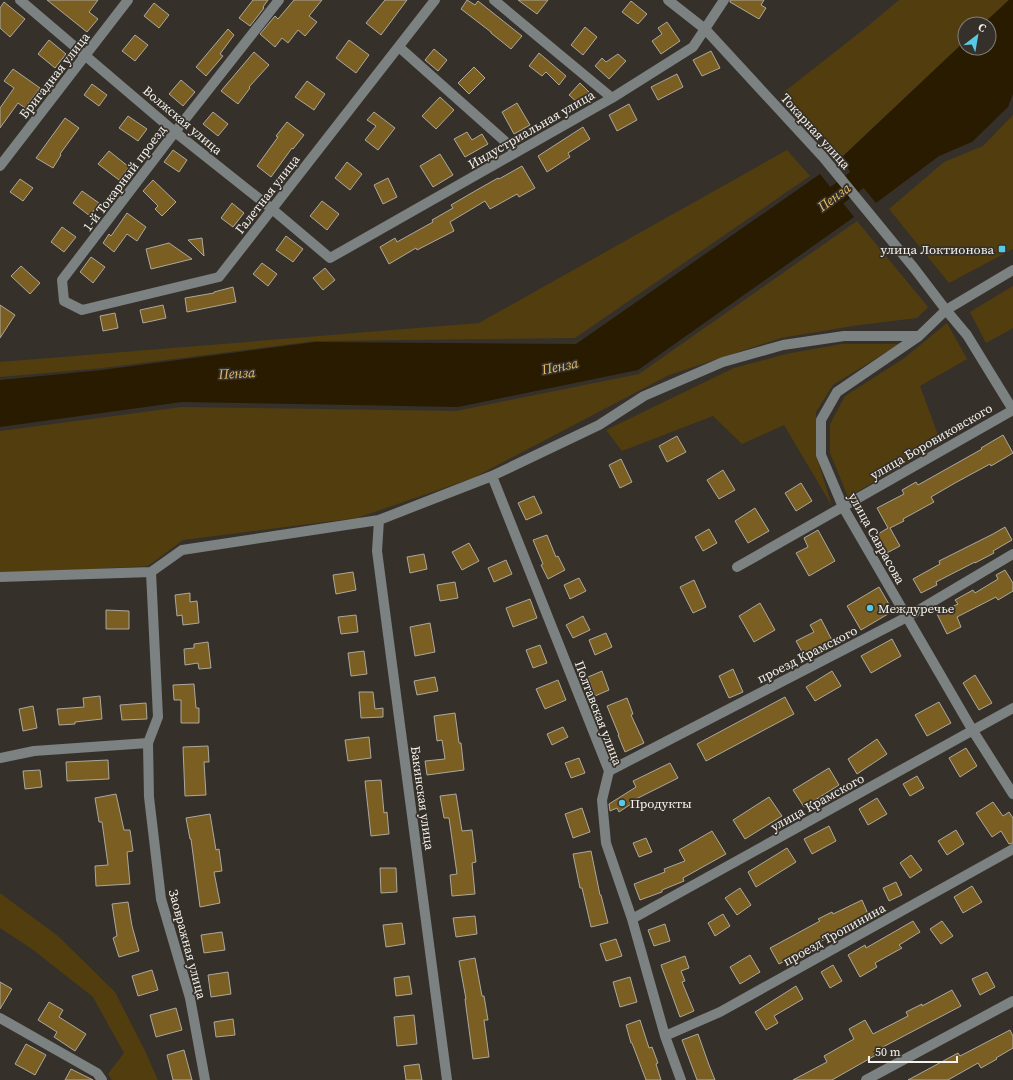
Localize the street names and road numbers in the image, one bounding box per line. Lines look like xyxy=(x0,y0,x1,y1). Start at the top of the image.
street label: Бригадная улица xyxy=(15,28,94,122)
street label: Волжская улица xyxy=(139,82,226,159)
street label: Индустриальная улица xyxy=(465,86,598,173)
street label: Токарная улица xyxy=(777,90,854,173)
street label: 1-й Токарный проезд xyxy=(79,122,170,235)
street label: Галетная улица xyxy=(231,151,304,237)
street label: улица Боровиковского xyxy=(867,399,996,483)
street label: улица Саврасова xyxy=(844,489,909,587)
street label: проезд Крамского xyxy=(754,622,860,687)
street label: Полтавская улица xyxy=(571,658,626,768)
street label: Бакинская улица xyxy=(407,745,438,851)
street label: улица Крамского xyxy=(767,770,867,835)
street label: Заовражная улица xyxy=(165,887,210,1001)
street label: проезд Тропинина xyxy=(780,899,889,970)

